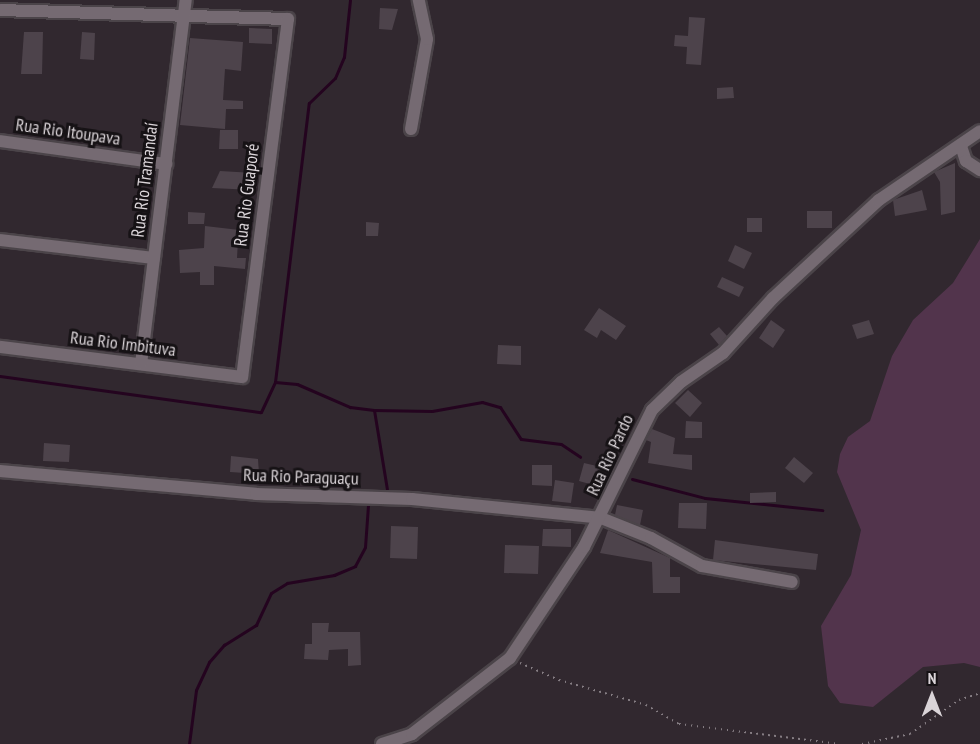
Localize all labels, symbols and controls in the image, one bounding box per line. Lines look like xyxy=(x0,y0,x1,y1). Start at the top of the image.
street label: Rua Rio Itoupava xyxy=(14,114,122,150)
street label: Rua Rio Tramandaí xyxy=(127,121,163,239)
street label: Rua Rio Guaporé xyxy=(230,142,264,248)
street label: Rua Rio Imbituva xyxy=(69,327,177,361)
street label: Rua Rio Pardo xyxy=(582,411,638,499)
street label: Rua Rio Paraguaçu xyxy=(243,464,359,490)
north arrow xyxy=(902,666,962,726)
text: N xyxy=(928,668,936,688)

